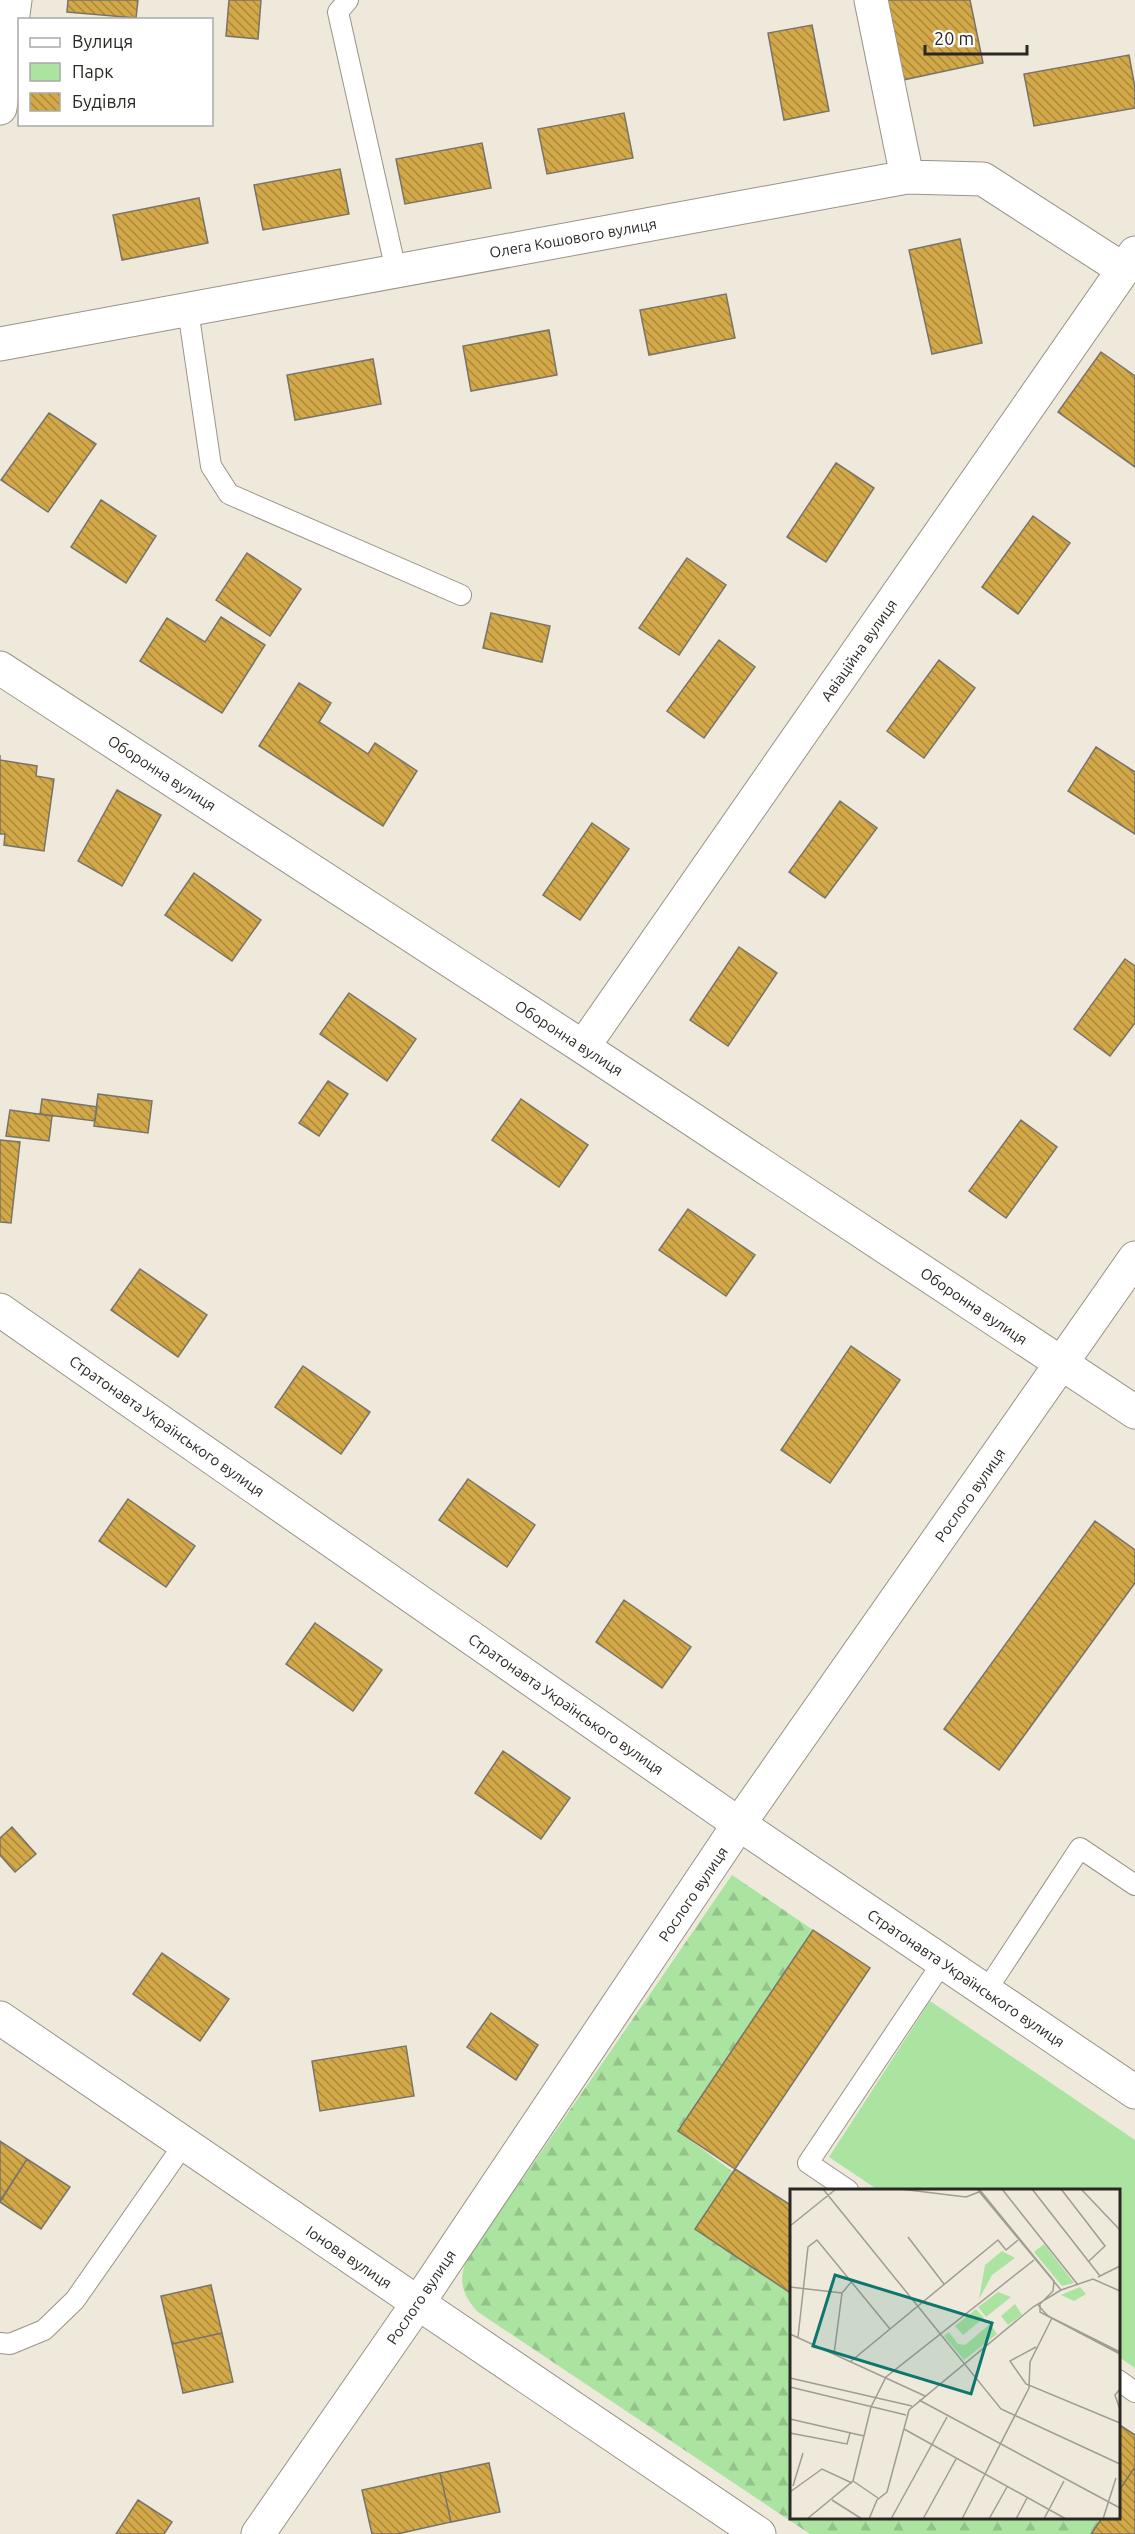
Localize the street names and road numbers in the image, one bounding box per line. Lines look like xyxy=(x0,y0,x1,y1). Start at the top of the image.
street label: Олега Кошового вулиця xyxy=(488,215,658,261)
street label: Авіаційна вулиця xyxy=(818,596,900,704)
street label: Оборонна вулиця xyxy=(105,732,219,814)
street label: Оборонна вулиця xyxy=(512,997,626,1079)
street label: Оборонна вулиця xyxy=(917,1264,1031,1348)
street label: Стратонавта Українського вулиця xyxy=(66,1352,268,1500)
street label: Рослого вулиця xyxy=(931,1445,1009,1545)
street label: Стратонавта Українського вулиця xyxy=(465,1630,667,1778)
street label: Рослого вулиця xyxy=(655,1844,731,1944)
street label: Стратонавта Українського вулиця xyxy=(864,1906,1068,2050)
street label: Іонова вулиця xyxy=(303,2222,395,2292)
street label: Рослого вулиця xyxy=(383,2247,459,2347)

